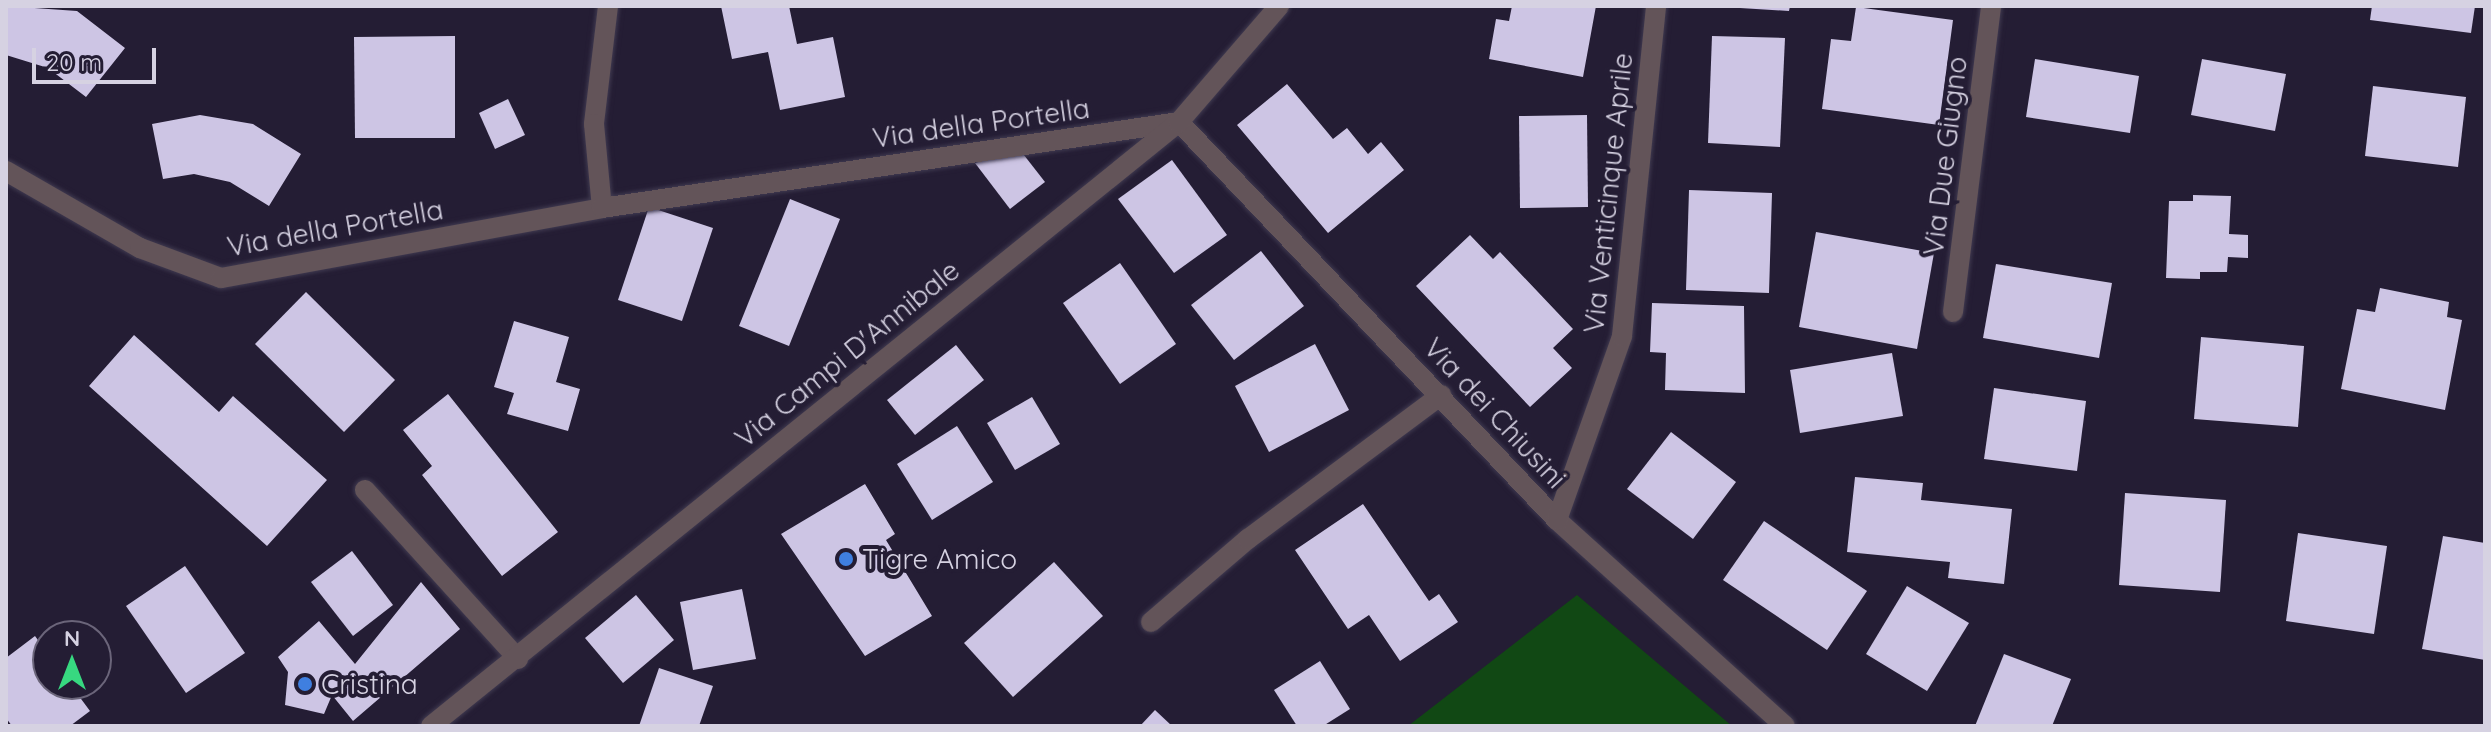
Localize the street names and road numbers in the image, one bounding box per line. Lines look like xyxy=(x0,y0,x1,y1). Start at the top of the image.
street label: Via Venticinque Aprile xyxy=(1577,51,1639,335)
street label: Via Due Giugno xyxy=(1916,54,1974,258)
street label: Via della Portella xyxy=(870,91,1092,155)
street label: Via della Portella xyxy=(224,192,446,264)
street label: Via Campi D'Annibale xyxy=(728,253,966,455)
street label: Via dei Chiusini xyxy=(1417,331,1573,495)

